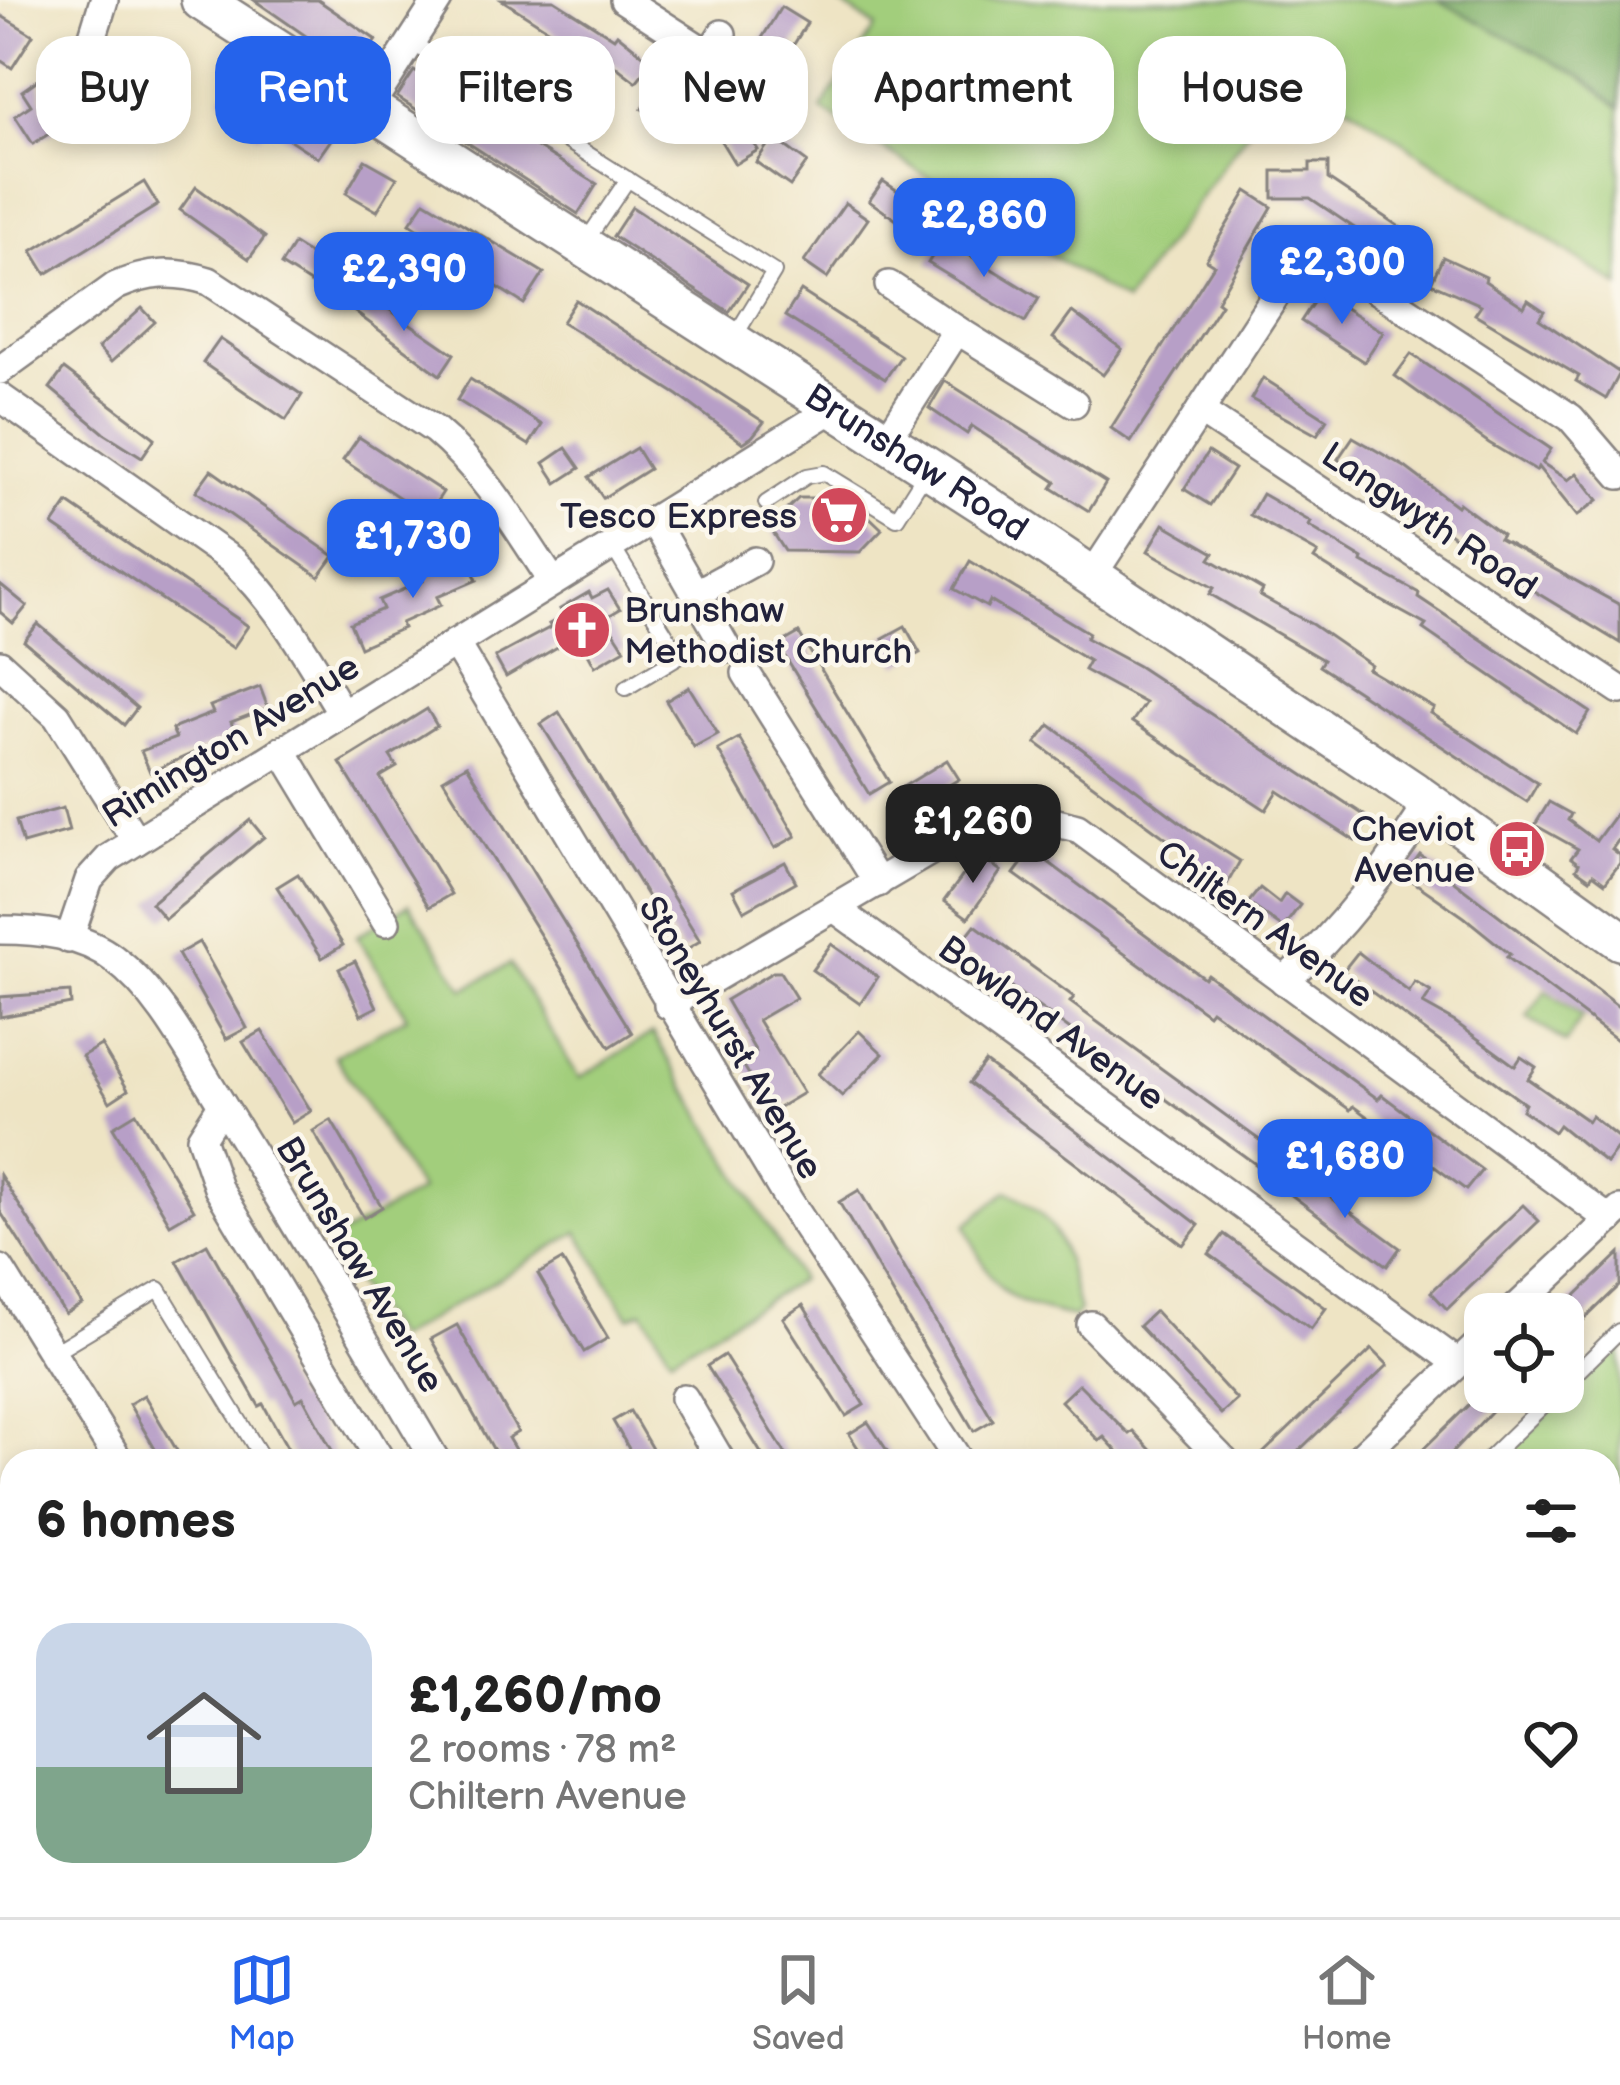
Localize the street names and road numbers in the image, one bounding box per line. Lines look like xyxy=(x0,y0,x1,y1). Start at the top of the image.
street label: Brunshaw Road xyxy=(796,376,1036,551)
street label: Langwyth Road xyxy=(1313,434,1544,610)
street label: Rimington Avenue xyxy=(95,646,368,838)
street label: Chiltern Avenue xyxy=(1148,832,1381,1018)
street label: Stoneyhurst Avenue xyxy=(629,889,831,1187)
street label: Bowland Avenue xyxy=(929,928,1172,1120)
street label: Brunshaw Avenue xyxy=(266,1130,452,1401)

